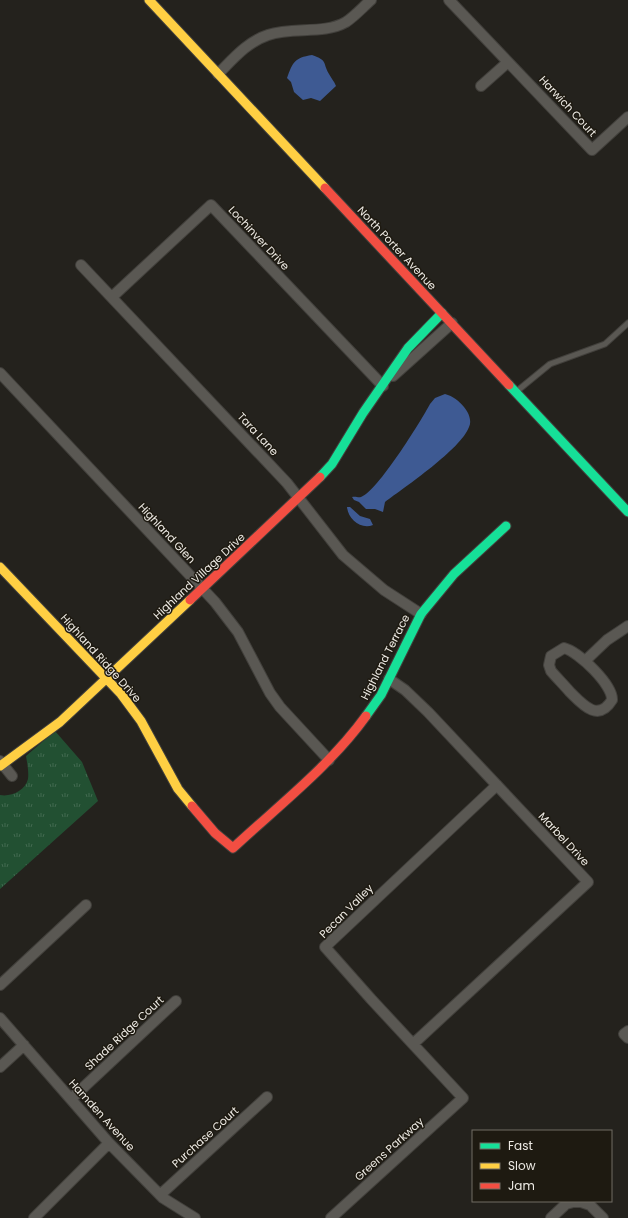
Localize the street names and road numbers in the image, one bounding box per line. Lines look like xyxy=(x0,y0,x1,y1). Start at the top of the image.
street label: Harwich Court xyxy=(535,72,601,140)
street label: Lochinver Drive xyxy=(225,202,293,274)
street label: North Porter Avenue xyxy=(354,202,440,294)
street label: Tara Lane xyxy=(234,409,282,459)
street label: Highland Glen xyxy=(135,499,199,567)
street label: Highland Village Drive xyxy=(150,529,249,623)
street label: Highland Ridge Drive xyxy=(57,610,145,706)
street label: Highland Terrace xyxy=(356,611,414,703)
street label: Marbel Drive xyxy=(535,808,593,870)
street label: Pecan Valley xyxy=(315,880,377,942)
street label: Shade Ridge Court xyxy=(81,992,167,1074)
street label: Hamden Avenue xyxy=(65,1075,139,1155)
street label: Purchase Court xyxy=(168,1103,242,1171)
street label: Greens Parkway xyxy=(351,1113,428,1184)

